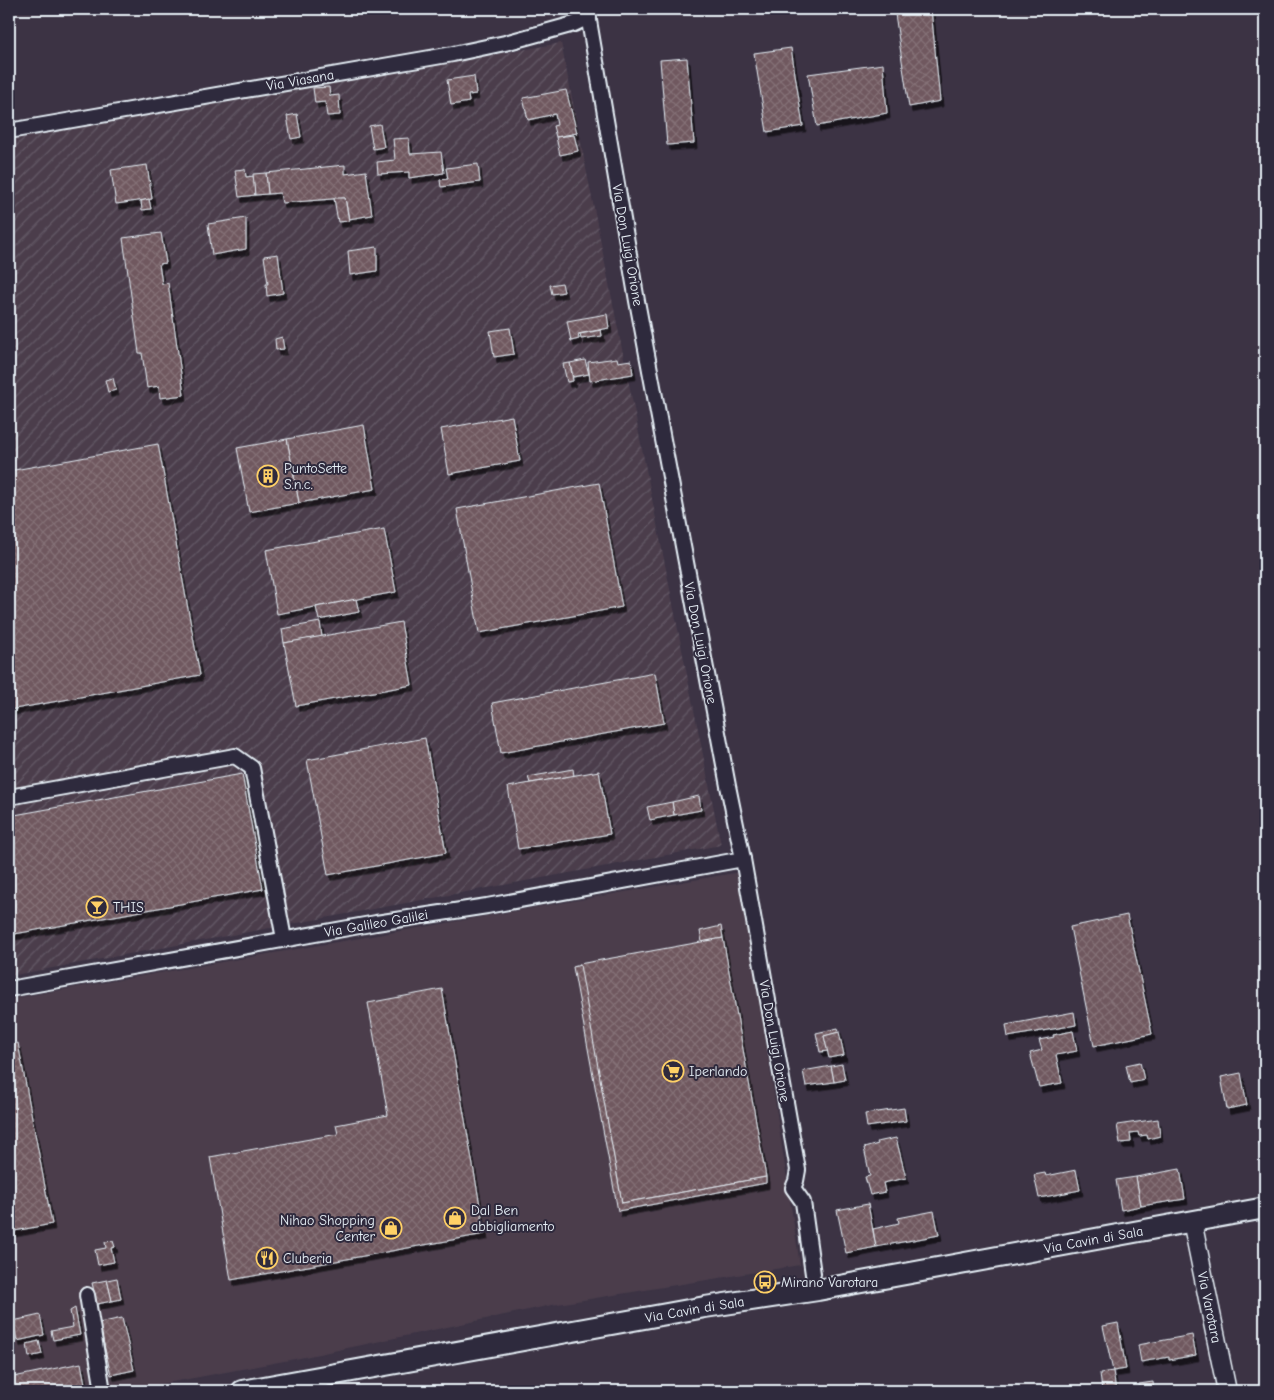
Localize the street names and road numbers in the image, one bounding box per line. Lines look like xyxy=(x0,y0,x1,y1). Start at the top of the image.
street label: Via Viasana xyxy=(265,66,335,95)
street label: Via Don Luigi Orione xyxy=(608,183,647,307)
street label: Via Don Luigi Orione xyxy=(680,581,721,705)
street label: Via Galileo Galilei xyxy=(323,906,429,941)
street label: Via Don Luigi Orione xyxy=(755,979,794,1103)
street label: Via Cavin di Sala xyxy=(1043,1223,1145,1257)
street label: Via Varotara xyxy=(1194,1270,1225,1345)
street label: Via Cavin di Sala xyxy=(644,1293,746,1327)

